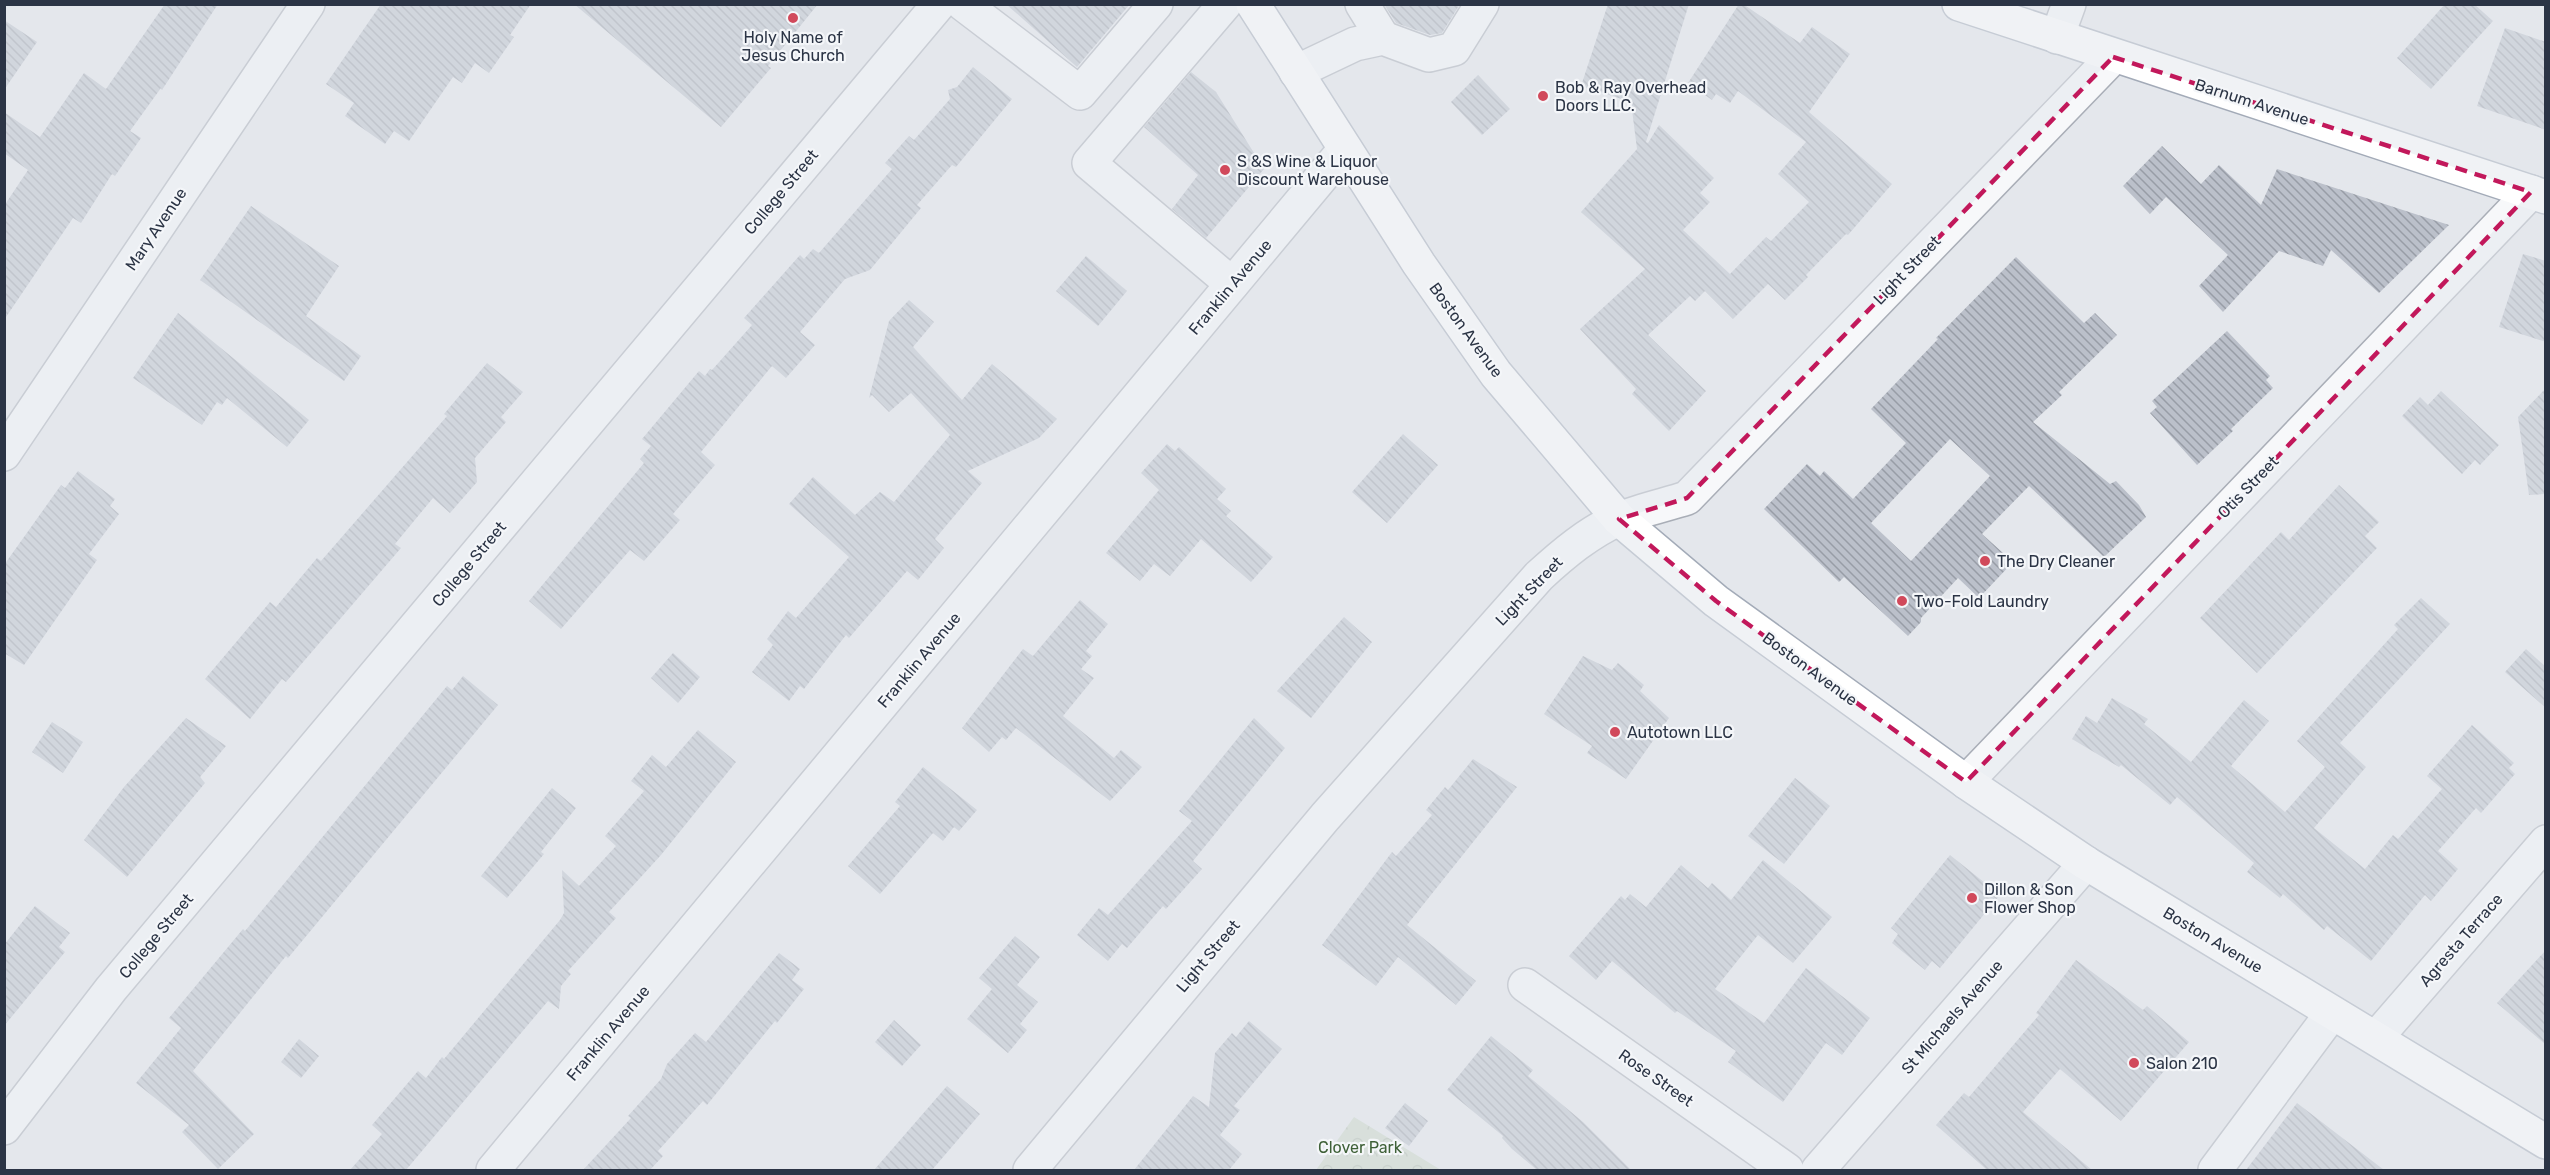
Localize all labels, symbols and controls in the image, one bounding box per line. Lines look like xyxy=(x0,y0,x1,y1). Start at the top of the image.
marker: Holy Name of Jesus Church xyxy=(786,11,800,25)
place label: Holy Name of Jesus Church xyxy=(741,28,845,65)
street label: Barnum Avenue xyxy=(2193,75,2311,129)
place label: Bob & Ray Overhead Doors LLC. xyxy=(1555,78,1706,115)
marker: Bob & Ray Overhead Doors LLC. xyxy=(1536,89,1550,103)
street label: College Street xyxy=(740,146,822,238)
place label: S &S Wine & Liquor Discount Warehouse xyxy=(1237,152,1389,189)
marker: S &S Wine & Liquor Discount Warehouse xyxy=(1218,163,1232,177)
street label: Mary Avenue xyxy=(121,184,191,274)
street label: Light Street xyxy=(1869,232,1945,308)
street label: Franklin Avenue xyxy=(1185,235,1275,339)
street label: Boston Avenue xyxy=(1425,279,1507,381)
street label: Otis Street xyxy=(2214,452,2282,522)
street label: College Street xyxy=(428,518,510,610)
place label: The Dry Cleaner xyxy=(1997,552,2115,571)
street label: Light Street xyxy=(1491,553,1567,629)
marker: The Dry Cleaner xyxy=(1978,554,1992,568)
place label: Two-Fold Laundry xyxy=(1914,592,2049,611)
marker: Two-Fold Laundry xyxy=(1895,594,1909,608)
street label: Franklin Avenue xyxy=(874,608,964,712)
street label: Boston Avenue xyxy=(1759,628,1861,710)
place label: Autotown LLC xyxy=(1627,723,1733,742)
marker: Autotown LLC xyxy=(1608,725,1622,739)
place label: Dillon & Son Flower Shop xyxy=(1984,880,2076,917)
street label: College Street xyxy=(115,890,197,982)
street label: Agresta Terrace xyxy=(2415,890,2507,990)
marker: Dillon & Son Flower Shop xyxy=(1965,891,1979,905)
street label: Boston Avenue xyxy=(2160,903,2266,977)
street label: Light Street xyxy=(1172,916,1244,996)
street label: St Michaels Avenue xyxy=(1897,956,2007,1078)
street label: Franklin Avenue xyxy=(563,981,653,1085)
street label: Rose Street xyxy=(1615,1045,1697,1111)
place label: Salon 210 xyxy=(2146,1054,2218,1073)
marker: Salon 210 xyxy=(2127,1056,2141,1070)
park label: Clover Park xyxy=(1318,1138,1403,1157)

